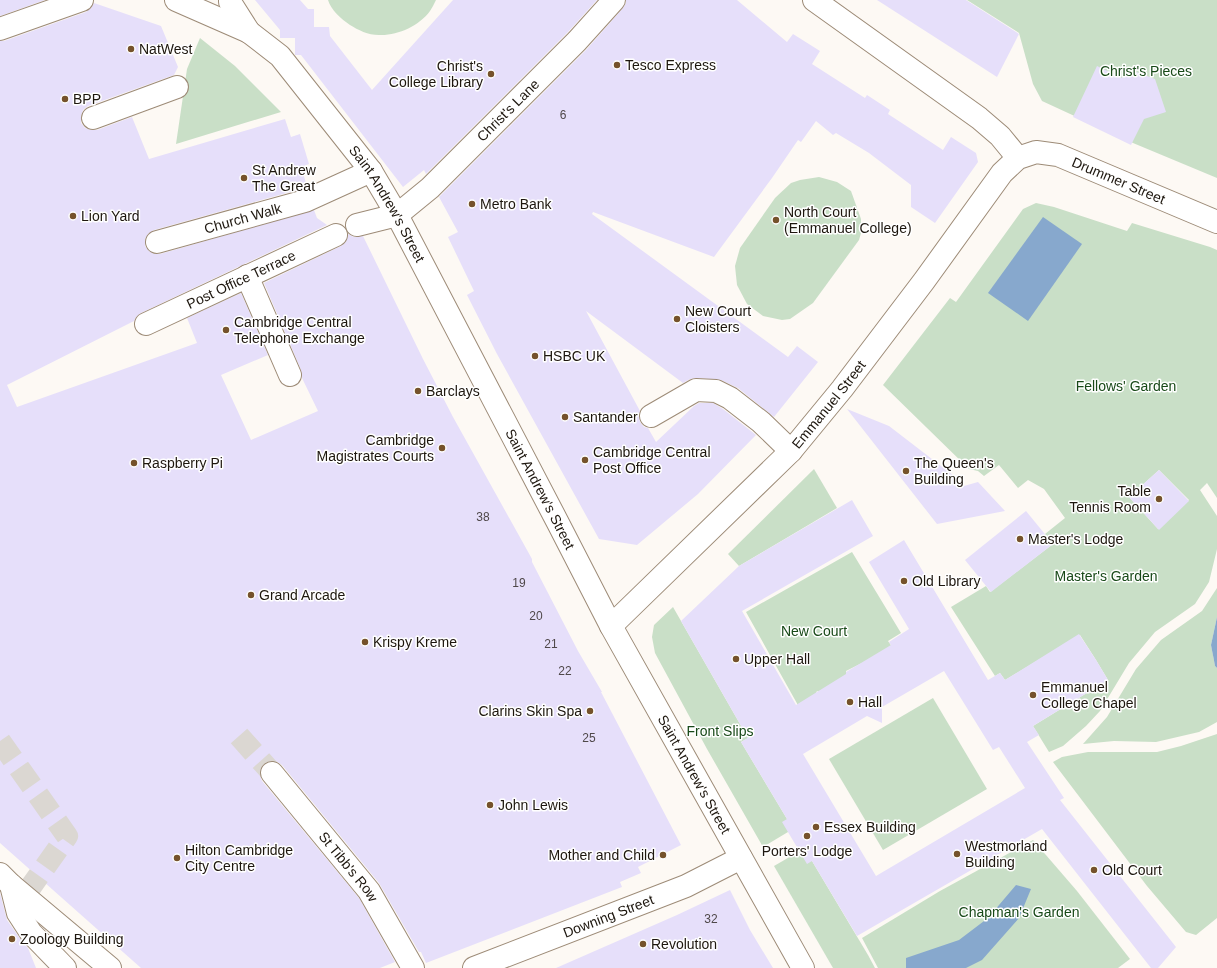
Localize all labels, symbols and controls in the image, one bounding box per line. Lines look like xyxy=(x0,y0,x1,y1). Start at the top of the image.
place label: NatWest xyxy=(139,41,193,57)
marker: NatWest xyxy=(126,44,136,54)
place label: Tesco Express xyxy=(625,57,716,73)
place label: Christ's College Library xyxy=(389,58,483,90)
marker: Tesco Express xyxy=(612,60,622,70)
park label: Christ's Pieces xyxy=(1100,63,1192,79)
marker: Christ's College Library xyxy=(486,69,496,79)
street label: Christ's Lane xyxy=(473,76,542,145)
place label: BPP xyxy=(73,91,101,107)
marker: BPP xyxy=(60,94,70,104)
house number: 6 xyxy=(560,108,567,122)
street label: Saint Andrew's Street xyxy=(346,142,428,265)
street label: Drummer Street xyxy=(1070,154,1168,207)
place label: St Andrew The Great xyxy=(252,162,317,194)
marker: St Andrew The Great xyxy=(239,173,249,183)
place label: Metro Bank xyxy=(480,196,553,212)
marker: Metro Bank xyxy=(467,199,477,209)
street label: Church Walk xyxy=(202,200,284,237)
place label: North Court (Emmanuel College) xyxy=(784,204,912,236)
place label: Lion Yard xyxy=(81,208,140,224)
marker: Lion Yard xyxy=(68,211,78,221)
marker: North Court (Emmanuel College) xyxy=(771,215,781,225)
street label: Post Office Terrace xyxy=(184,247,298,312)
place label: New Court Cloisters xyxy=(685,303,751,335)
place label: Cambridge Central Telephone Exchange xyxy=(234,314,365,346)
marker: New Court Cloisters xyxy=(672,314,682,324)
marker: Cambridge Central Telephone Exchange xyxy=(221,325,231,335)
place label: HSBC UK xyxy=(543,348,606,364)
marker: HSBC UK xyxy=(530,351,540,361)
street label: Emmanuel Street xyxy=(789,357,869,452)
park label: Fellows' Garden xyxy=(1076,378,1176,394)
place label: Barclays xyxy=(426,383,480,399)
marker: Barclays xyxy=(413,386,423,396)
place label: Santander xyxy=(573,409,638,425)
marker: Santander xyxy=(560,412,570,422)
street label: Saint Andrew's Street xyxy=(502,426,578,552)
place label: Cambridge Magistrates Courts xyxy=(317,432,434,464)
marker: Cambridge Magistrates Courts xyxy=(437,443,447,453)
place label: Cambridge Central Post Office xyxy=(593,444,711,476)
place label: Raspberry Pi xyxy=(142,455,223,471)
marker: Cambridge Central Post Office xyxy=(580,455,590,465)
place label: The Queen's Building xyxy=(914,455,994,487)
marker: Raspberry Pi xyxy=(129,458,139,468)
marker: The Queen's Building xyxy=(901,466,911,476)
place label: Table Tennis Room xyxy=(1069,483,1151,515)
marker: Table Tennis Room xyxy=(1154,494,1164,504)
house number: 38 xyxy=(476,510,490,524)
place label: Master's Lodge xyxy=(1028,531,1123,547)
marker: Master's Lodge xyxy=(1015,534,1025,544)
park label: Master's Garden xyxy=(1054,568,1158,584)
place label: Old Library xyxy=(912,573,980,589)
house number: 19 xyxy=(512,576,526,590)
marker: Old Library xyxy=(899,576,909,586)
place label: Grand Arcade xyxy=(259,587,346,603)
marker: Grand Arcade xyxy=(246,590,256,600)
house number: 20 xyxy=(529,609,543,623)
park label: New Court xyxy=(781,623,847,639)
place label: Krispy Kreme xyxy=(373,634,457,650)
marker: Krispy Kreme xyxy=(360,637,370,647)
house number: 21 xyxy=(544,637,558,651)
place label: Upper Hall xyxy=(744,651,810,667)
marker: Upper Hall xyxy=(731,654,741,664)
house number: 22 xyxy=(558,664,572,678)
place label: Emmanuel College Chapel xyxy=(1041,679,1137,711)
marker: Emmanuel College Chapel xyxy=(1028,690,1038,700)
place label: Hall xyxy=(858,694,882,710)
marker: Hall xyxy=(845,697,855,707)
place label: Clarins Skin Spa xyxy=(479,703,582,719)
marker: Clarins Skin Spa xyxy=(585,706,595,716)
street label: Saint Andrew's Street xyxy=(655,712,734,836)
park label: Front Slips xyxy=(687,723,753,739)
house number: 25 xyxy=(582,731,596,745)
place label: John Lewis xyxy=(498,797,568,813)
marker: John Lewis xyxy=(485,800,495,810)
place label: Essex Building xyxy=(824,819,916,835)
marker: Essex Building xyxy=(811,822,821,832)
street label: St Tibb's Row xyxy=(316,828,382,905)
marker: Porters' Lodge xyxy=(802,831,812,841)
place label: Westmorland Building xyxy=(965,838,1047,870)
place label: Hilton Cambridge City Centre xyxy=(185,842,293,874)
place label: Porters' Lodge xyxy=(762,843,853,859)
place label: Mother and Child xyxy=(548,847,655,863)
marker: Westmorland Building xyxy=(952,849,962,859)
marker: Mother and Child xyxy=(658,850,668,860)
marker: Hilton Cambridge City Centre xyxy=(172,853,182,863)
place label: Old Court xyxy=(1102,862,1162,878)
marker: Old Court xyxy=(1089,865,1099,875)
street label: Downing Street xyxy=(561,891,656,941)
park label: Chapman's Garden xyxy=(959,904,1079,920)
house number: 32 xyxy=(704,912,718,926)
place label: Zoology Building xyxy=(20,931,124,947)
marker: Zoology Building xyxy=(7,934,17,944)
place label: Revolution xyxy=(651,936,717,952)
marker: Revolution xyxy=(638,939,648,949)

